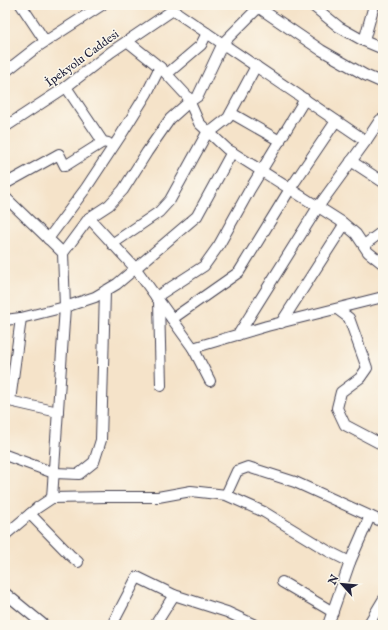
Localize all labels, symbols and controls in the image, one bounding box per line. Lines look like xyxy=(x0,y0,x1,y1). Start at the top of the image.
street label: İpekyolu Caddesi xyxy=(42,26,123,91)
north arrow xyxy=(322,564,362,604)
text: N xyxy=(325,572,343,588)

